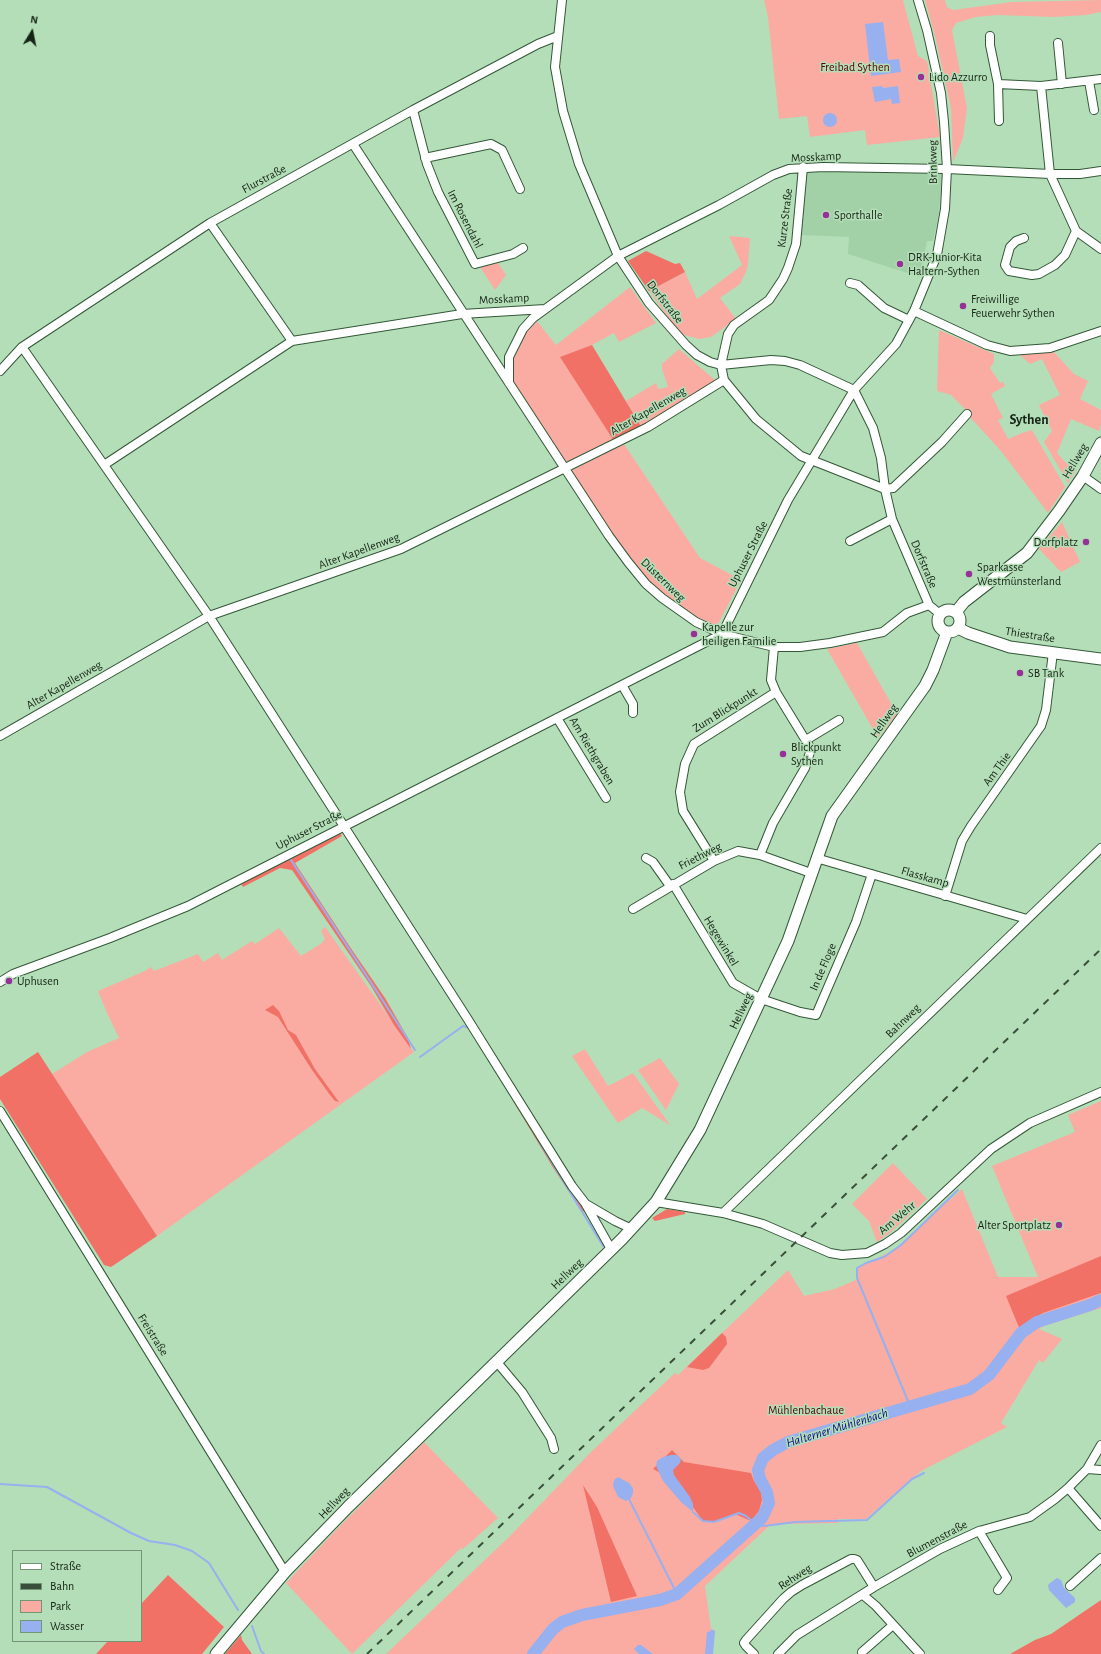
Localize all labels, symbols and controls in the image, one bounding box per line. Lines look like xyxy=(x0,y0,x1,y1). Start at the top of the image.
north arrow xyxy=(12,12,52,52)
text: N xyxy=(29,14,39,26)
park label: Freibad Sythen xyxy=(820,60,890,74)
place label: Lido Azzurro xyxy=(929,70,987,84)
marker: Lido Azzurro xyxy=(916,72,926,82)
street label: Brinkweg xyxy=(925,140,941,184)
street label: Mosskamp xyxy=(790,148,842,166)
street label: Flurstraße xyxy=(240,161,288,197)
street label: Im Rosendahl xyxy=(444,187,486,251)
street label: Kurze Straße xyxy=(774,188,796,248)
place label: Sporthalle xyxy=(834,208,882,222)
marker: Sporthalle xyxy=(821,210,831,220)
place label: DRK-Junior-Kita Haltern-Sythen xyxy=(908,250,982,278)
marker: DRK-Junior-Kita Haltern-Sythen xyxy=(895,259,905,269)
street label: Dorfstraße xyxy=(644,278,686,326)
street label: Mosskamp xyxy=(478,290,530,308)
place label: Freiwillige Feuerwehr Sythen xyxy=(971,292,1055,320)
marker: Freiwillige Feuerwehr Sythen xyxy=(958,301,968,311)
street label: Alter Kapellenweg xyxy=(608,383,688,439)
district label: Sythen xyxy=(1009,412,1049,428)
street label: Hellweg xyxy=(1059,441,1091,481)
street label: Uphuser Straße xyxy=(725,518,771,590)
street label: Alter Kapellenweg xyxy=(317,530,401,572)
place label: Dorfplatz xyxy=(1034,535,1078,549)
marker: Dorfplatz xyxy=(1081,537,1091,547)
street label: Dorfstraße xyxy=(907,538,941,590)
street label: Düsternweg xyxy=(638,555,688,605)
place label: Sparkasse Westmünsterland xyxy=(977,560,1061,588)
marker: Sparkasse Westmünsterland xyxy=(964,569,974,579)
place label: Kapelle zur heiligen Familie xyxy=(702,620,776,648)
street label: Thiestraße xyxy=(1004,624,1056,646)
marker: Kapelle zur heiligen Familie xyxy=(689,629,699,639)
street label: Alter Kapellenweg xyxy=(24,657,104,713)
place label: SB Tank xyxy=(1028,666,1064,680)
marker: SB Tank xyxy=(1015,668,1025,678)
street label: Zum Blickpunkt xyxy=(690,684,760,736)
street label: Hellweg xyxy=(867,701,901,741)
street label: Am Riethgraben xyxy=(566,714,618,788)
place label: Blickpunkt Sythen xyxy=(791,740,841,768)
marker: Blickpunkt Sythen xyxy=(778,749,788,759)
street label: Am Thie xyxy=(980,749,1014,789)
street label: Uphuser Straße xyxy=(273,807,345,853)
street label: Friethweg xyxy=(676,839,724,873)
street label: Flasskamp xyxy=(899,863,951,891)
street label: Hegewinkel xyxy=(700,913,742,969)
street label: In de Floge xyxy=(807,941,839,993)
place label: Uphusen xyxy=(17,974,59,988)
marker: Uphusen xyxy=(4,976,14,986)
street label: Hellweg xyxy=(726,990,756,1032)
street label: Bahnweg xyxy=(882,1001,924,1041)
street label: Am Wehr xyxy=(875,1198,919,1238)
place label: Alter Sportplatz xyxy=(977,1218,1051,1232)
marker: Alter Sportplatz xyxy=(1054,1220,1064,1230)
street label: Hellweg xyxy=(548,1255,586,1293)
street label: Freistraße xyxy=(134,1311,172,1359)
park label: Mühlenbachaue xyxy=(768,1403,844,1417)
water label: Halterner Mühlenbach xyxy=(784,1405,890,1451)
street label: Hellweg xyxy=(315,1484,353,1522)
street label: Blumenstraße xyxy=(904,1517,970,1561)
legend xyxy=(12,1550,142,1642)
text: Straße xyxy=(50,1560,81,1572)
street label: Rehweg xyxy=(776,1561,814,1593)
text: Bahn xyxy=(50,1580,74,1592)
text: Park xyxy=(50,1600,71,1612)
text: Wasser xyxy=(50,1620,84,1632)

